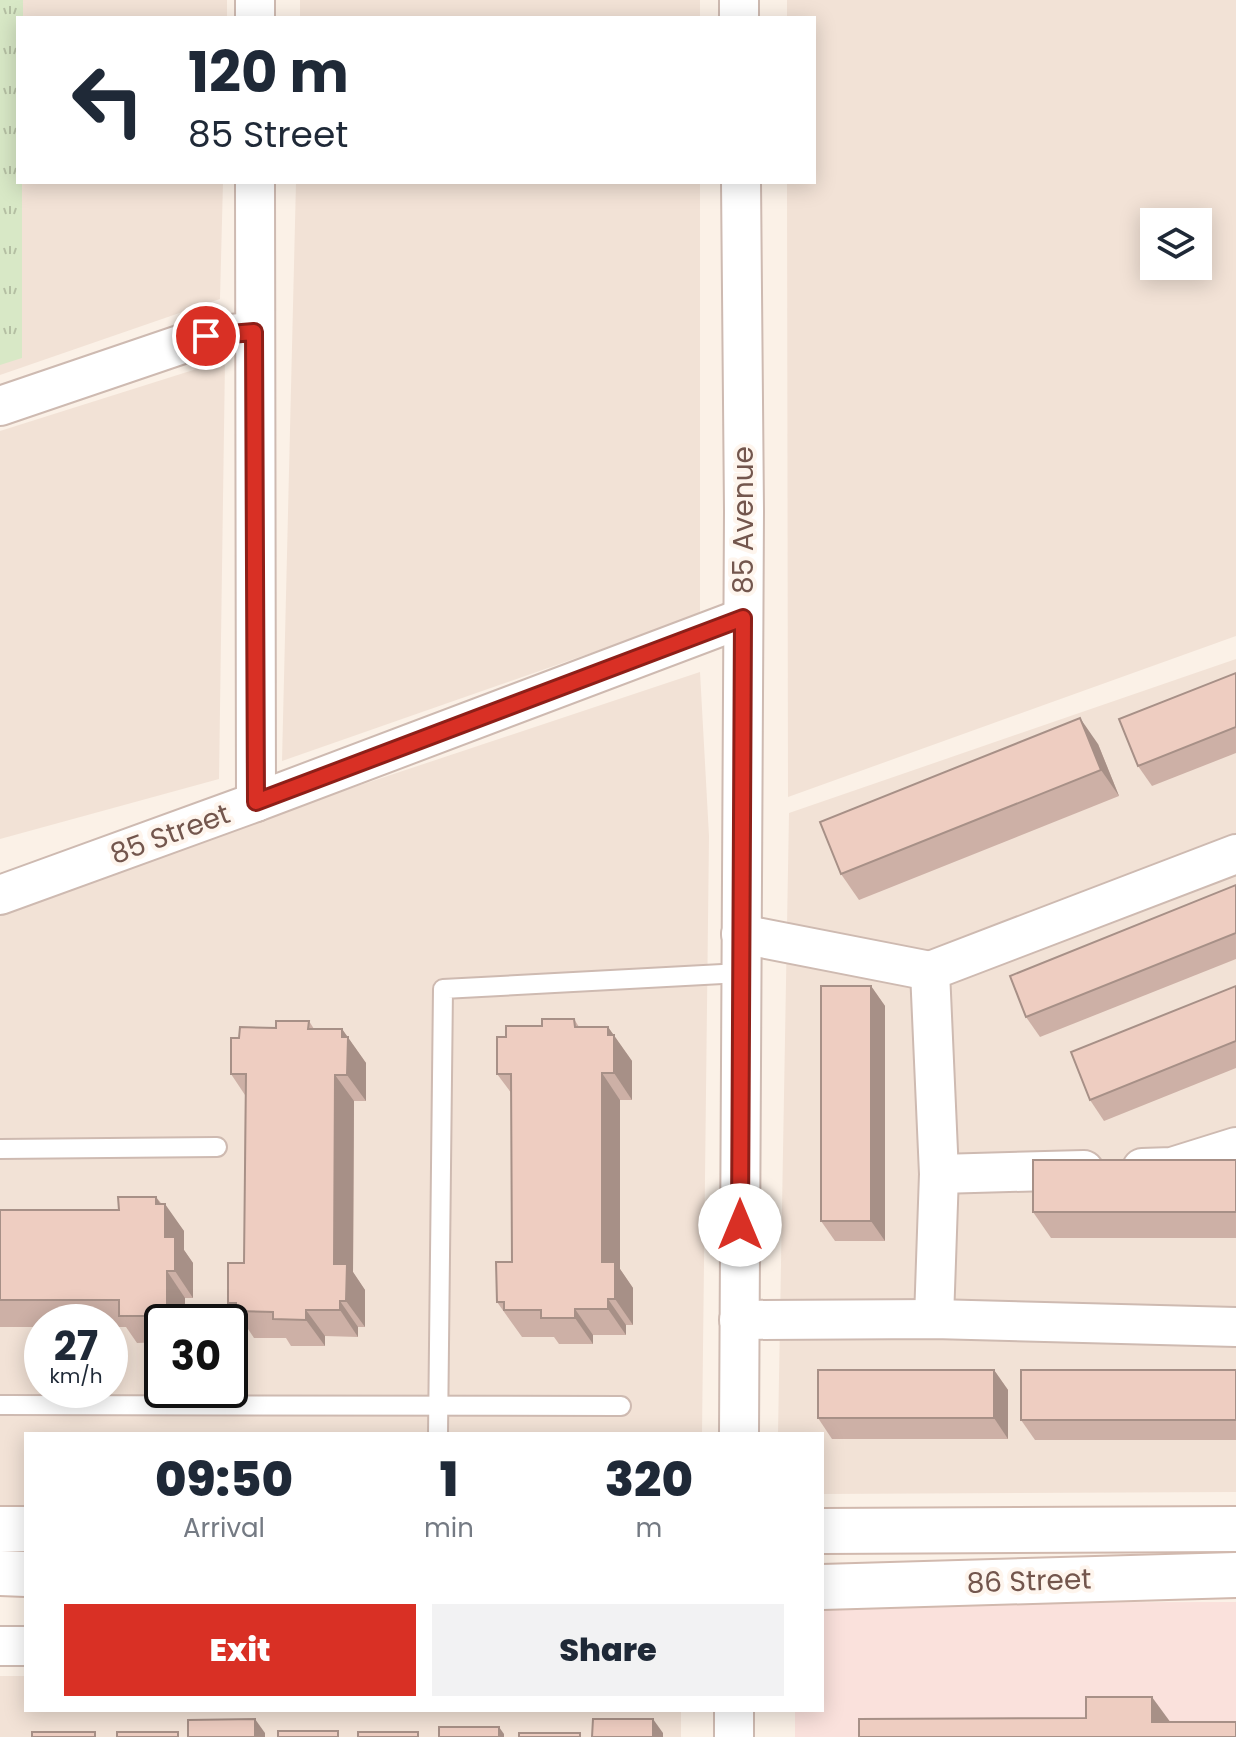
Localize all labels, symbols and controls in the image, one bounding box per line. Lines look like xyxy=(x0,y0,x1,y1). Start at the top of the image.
text: 120 m xyxy=(188,33,349,112)
icon: left xyxy=(56,48,160,152)
text: 85 Street xyxy=(188,109,348,160)
map controls xyxy=(1140,208,1212,280)
button: layers xyxy=(1140,208,1212,280)
pin xyxy=(172,302,240,370)
icon: arrive xyxy=(184,314,228,358)
street label: 85 Avenue xyxy=(724,446,763,594)
street label: 85 Street xyxy=(105,794,235,874)
position arrow xyxy=(698,1183,782,1267)
speed limit sign: 30 xyxy=(144,1304,248,1408)
text: 27 xyxy=(54,1318,98,1374)
text: km/h xyxy=(49,1362,103,1390)
text: 09:50 xyxy=(155,1446,293,1513)
text: 1 xyxy=(440,1446,458,1513)
text: 320 xyxy=(605,1446,693,1513)
text: Arrival xyxy=(183,1510,265,1546)
text: min xyxy=(424,1510,474,1546)
text: m xyxy=(636,1510,662,1546)
street label: 86 Street xyxy=(966,1559,1092,1603)
button: Exit xyxy=(64,1604,416,1696)
button: Share xyxy=(432,1604,784,1696)

